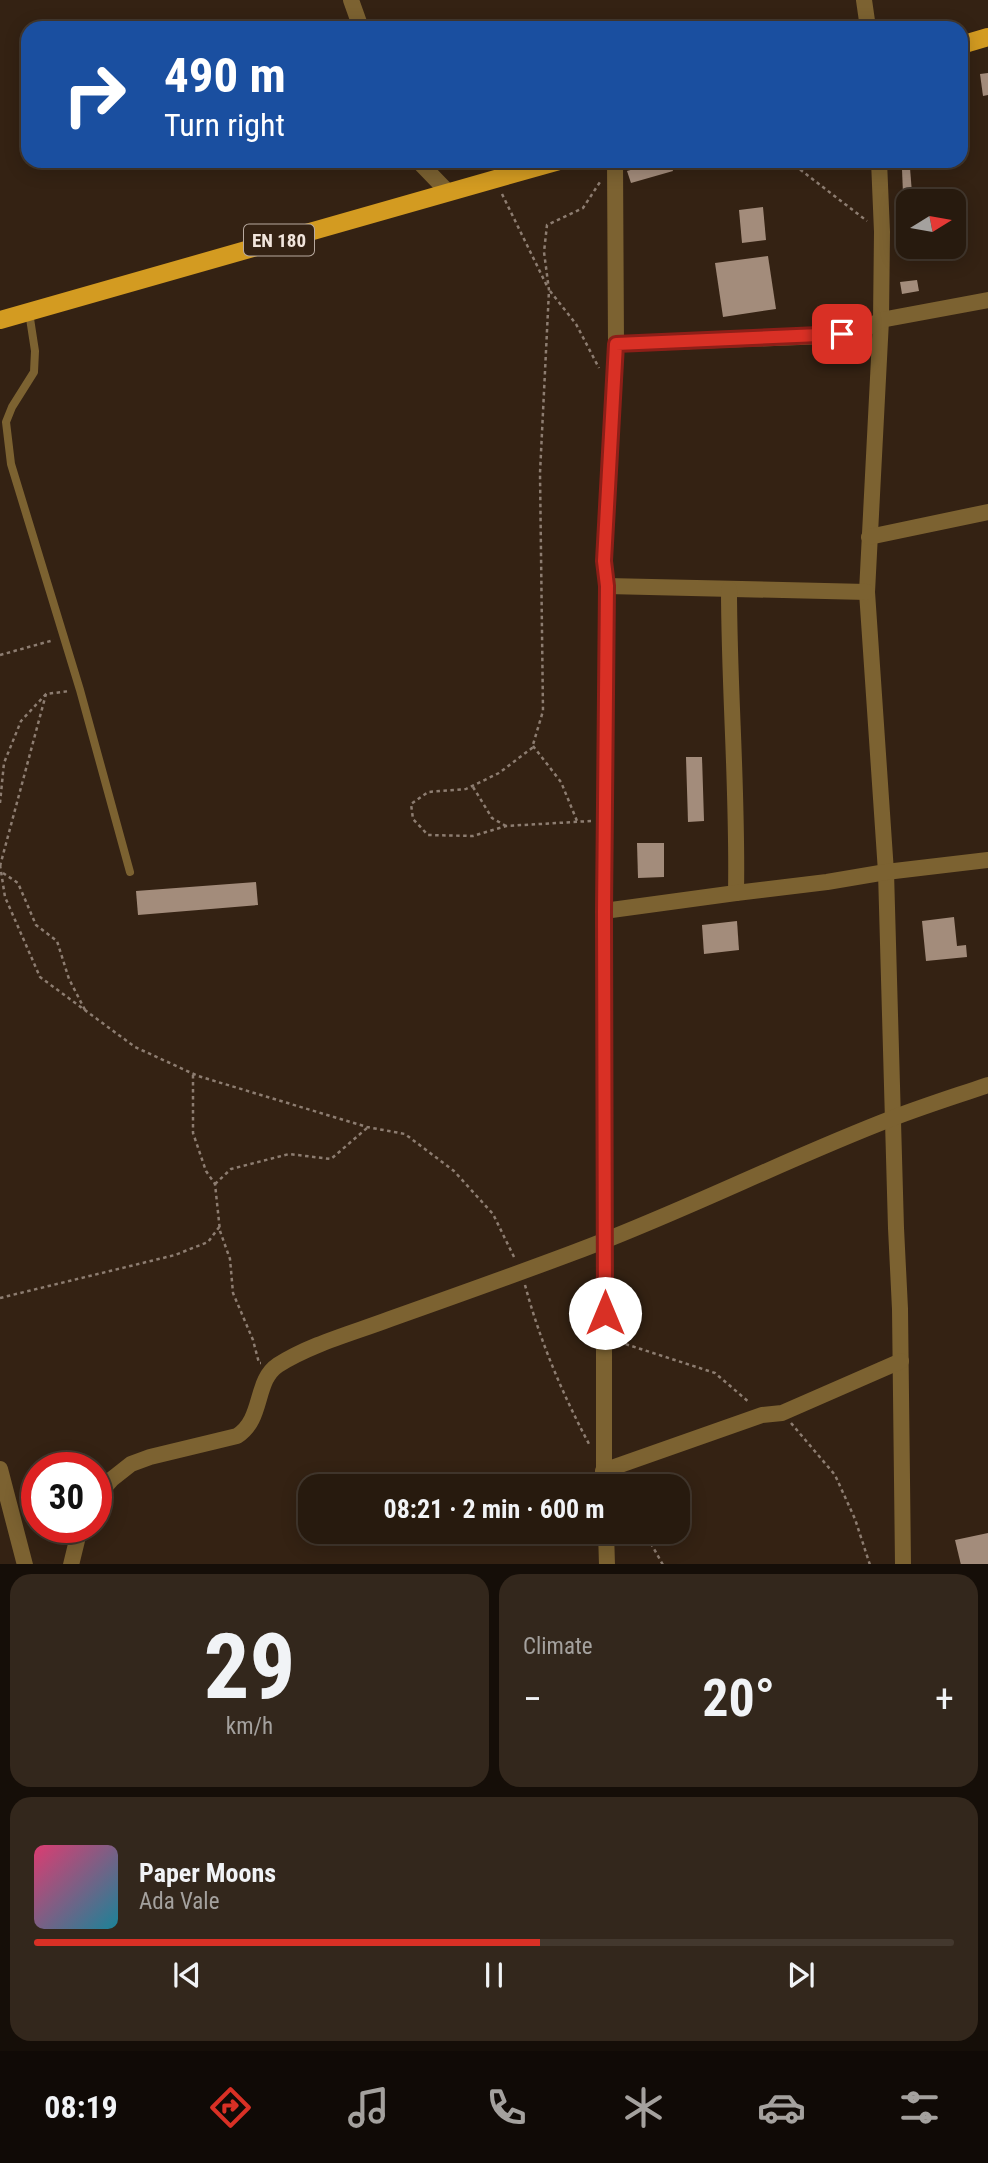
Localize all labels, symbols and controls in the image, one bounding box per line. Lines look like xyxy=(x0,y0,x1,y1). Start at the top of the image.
text: 490 m xyxy=(164,47,286,104)
icon: right xyxy=(49,49,140,140)
text: Turn right xyxy=(164,106,285,144)
north arrow xyxy=(896,189,966,259)
map controls xyxy=(896,189,966,259)
road number: EN 180 xyxy=(244,224,314,256)
pin xyxy=(812,304,872,364)
icon: arrive xyxy=(823,315,861,353)
position arrow xyxy=(568,1276,642,1350)
speed limit sign: 30 xyxy=(21,1452,112,1543)
text: 08:21 · 2 min · 600 m xyxy=(384,1494,604,1524)
text: 29 xyxy=(204,1614,295,1720)
text: Climate xyxy=(523,1633,593,1660)
text: 20° xyxy=(702,1668,775,1729)
text: − xyxy=(523,1677,542,1721)
text: + xyxy=(935,1677,954,1721)
text: km/h xyxy=(226,1713,273,1740)
text: Paper Moons xyxy=(139,1858,276,1888)
text: Ada Vale xyxy=(139,1888,219,1915)
icon: previous xyxy=(168,1956,206,1994)
icon: pause xyxy=(475,1956,513,1994)
icon: next xyxy=(782,1956,820,1994)
icon: directions xyxy=(206,2083,255,2132)
icon: music xyxy=(344,2083,393,2132)
icon: phone xyxy=(482,2083,531,2132)
icon: climate xyxy=(619,2083,668,2132)
icon: car xyxy=(757,2083,806,2132)
icon: filters xyxy=(895,2083,944,2132)
text: 08:19 xyxy=(44,2088,118,2126)

